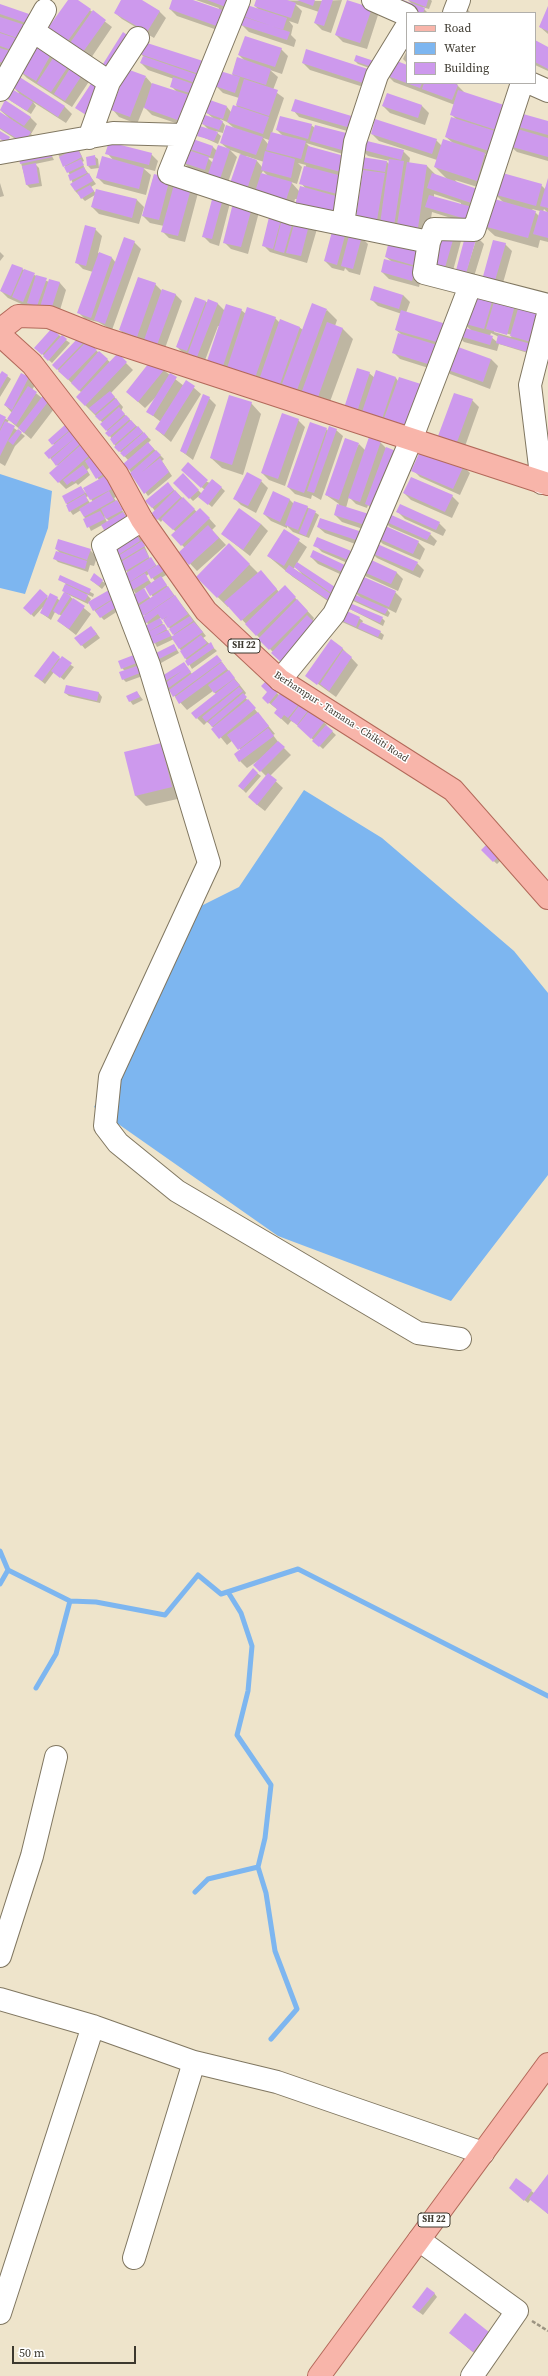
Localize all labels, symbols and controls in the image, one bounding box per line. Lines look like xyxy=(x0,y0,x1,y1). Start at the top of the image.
legend xyxy=(406,12,536,84)
text: Road xyxy=(444,20,471,36)
text: Water xyxy=(444,40,476,56)
text: Building xyxy=(444,60,489,76)
road number: SH 22 xyxy=(228,639,260,653)
street label: Berhampur - Tamana - Chikiti Road xyxy=(272,669,410,765)
road number: SH 22 xyxy=(418,2213,450,2227)
scale bar xyxy=(14,2338,138,2364)
text: 50 m xyxy=(19,2345,45,2361)

